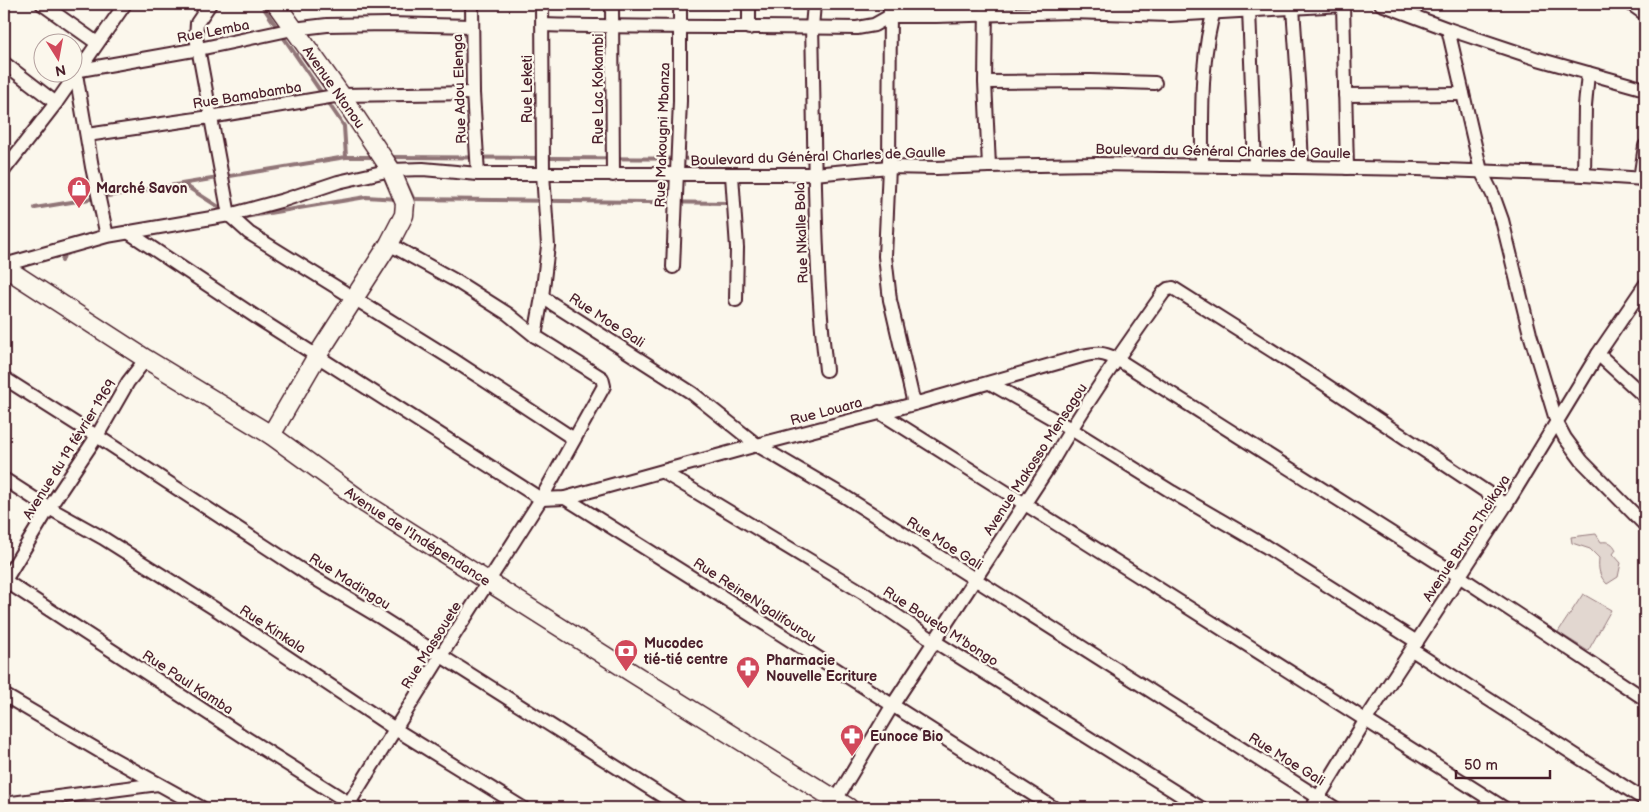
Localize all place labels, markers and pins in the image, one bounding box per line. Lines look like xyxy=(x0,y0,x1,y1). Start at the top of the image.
shop icon: Marché Savon xyxy=(66,175,92,209)
place label: Marché Savon xyxy=(96,180,188,197)
place label: Mucodec tié-tié centre xyxy=(643,635,728,668)
bank icon: Mucodec tié-tié centre xyxy=(613,638,639,672)
place label: Pharmacie Nouvelle Ecriture xyxy=(766,652,877,685)
pharmacy icon: Pharmacie Nouvelle Ecriture xyxy=(735,655,761,689)
pharmacy icon: Eunoce Bio xyxy=(839,723,865,757)
place label: Eunoce Bio xyxy=(870,728,943,745)

